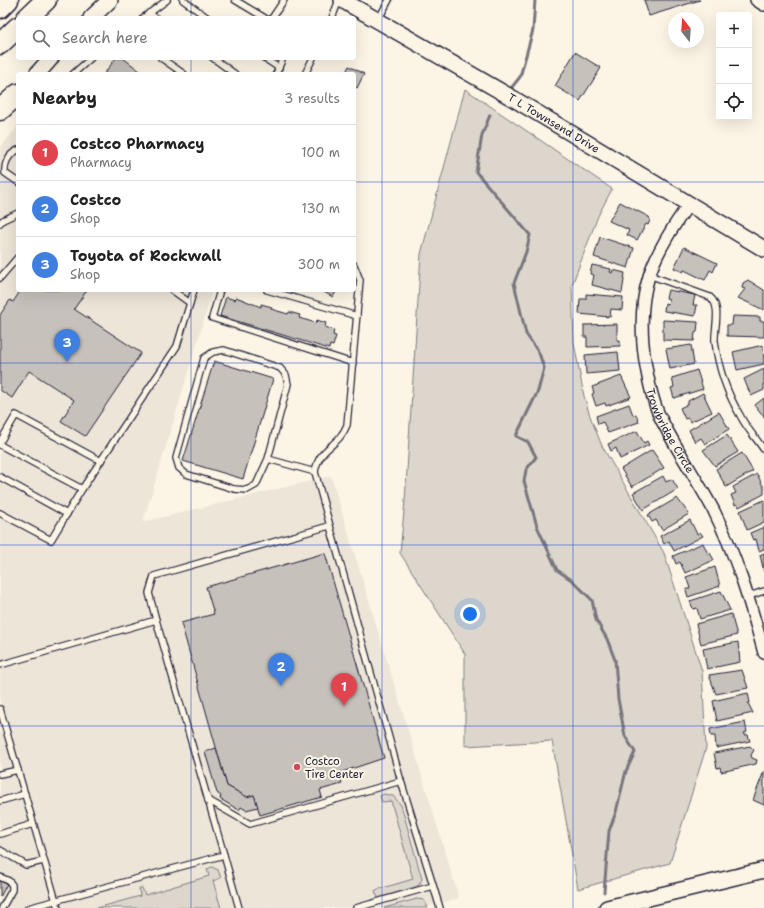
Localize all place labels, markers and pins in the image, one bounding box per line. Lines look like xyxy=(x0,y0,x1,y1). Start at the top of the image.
pin: 3 xyxy=(54,329,80,362)
pin: 2 xyxy=(268,653,294,686)
pin: 1 xyxy=(331,673,357,706)
place label: Costco Tire Center xyxy=(305,754,364,782)
marker: Costco Tire Center xyxy=(292,762,302,772)

